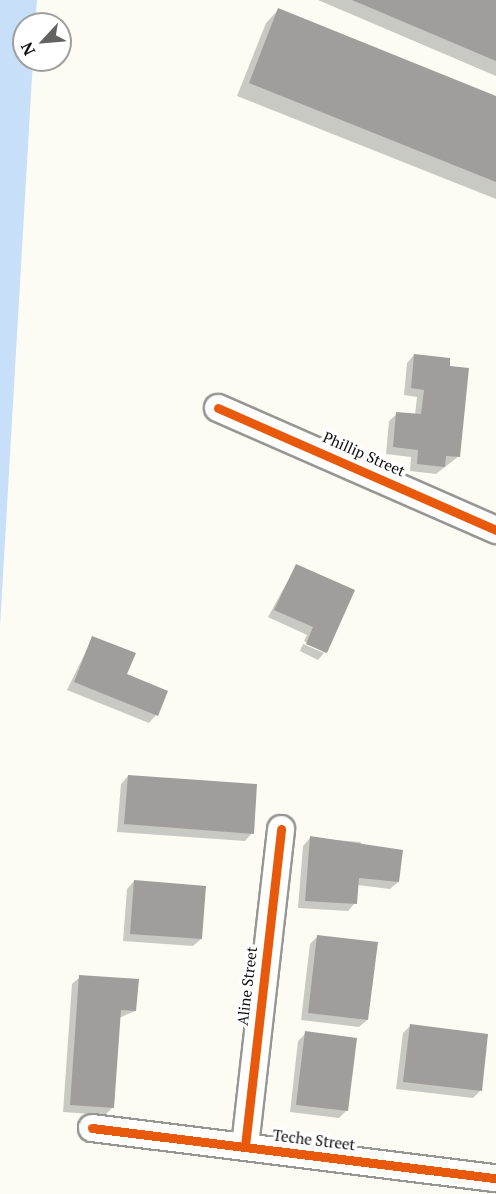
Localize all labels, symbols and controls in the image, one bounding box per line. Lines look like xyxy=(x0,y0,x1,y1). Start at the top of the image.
north arrow xyxy=(12,12,72,72)
text: N xyxy=(15,39,40,59)
street label: Phillip Street xyxy=(320,428,408,480)
street label: Aline Street xyxy=(233,946,261,1026)
street label: Teche Street xyxy=(272,1126,356,1154)

